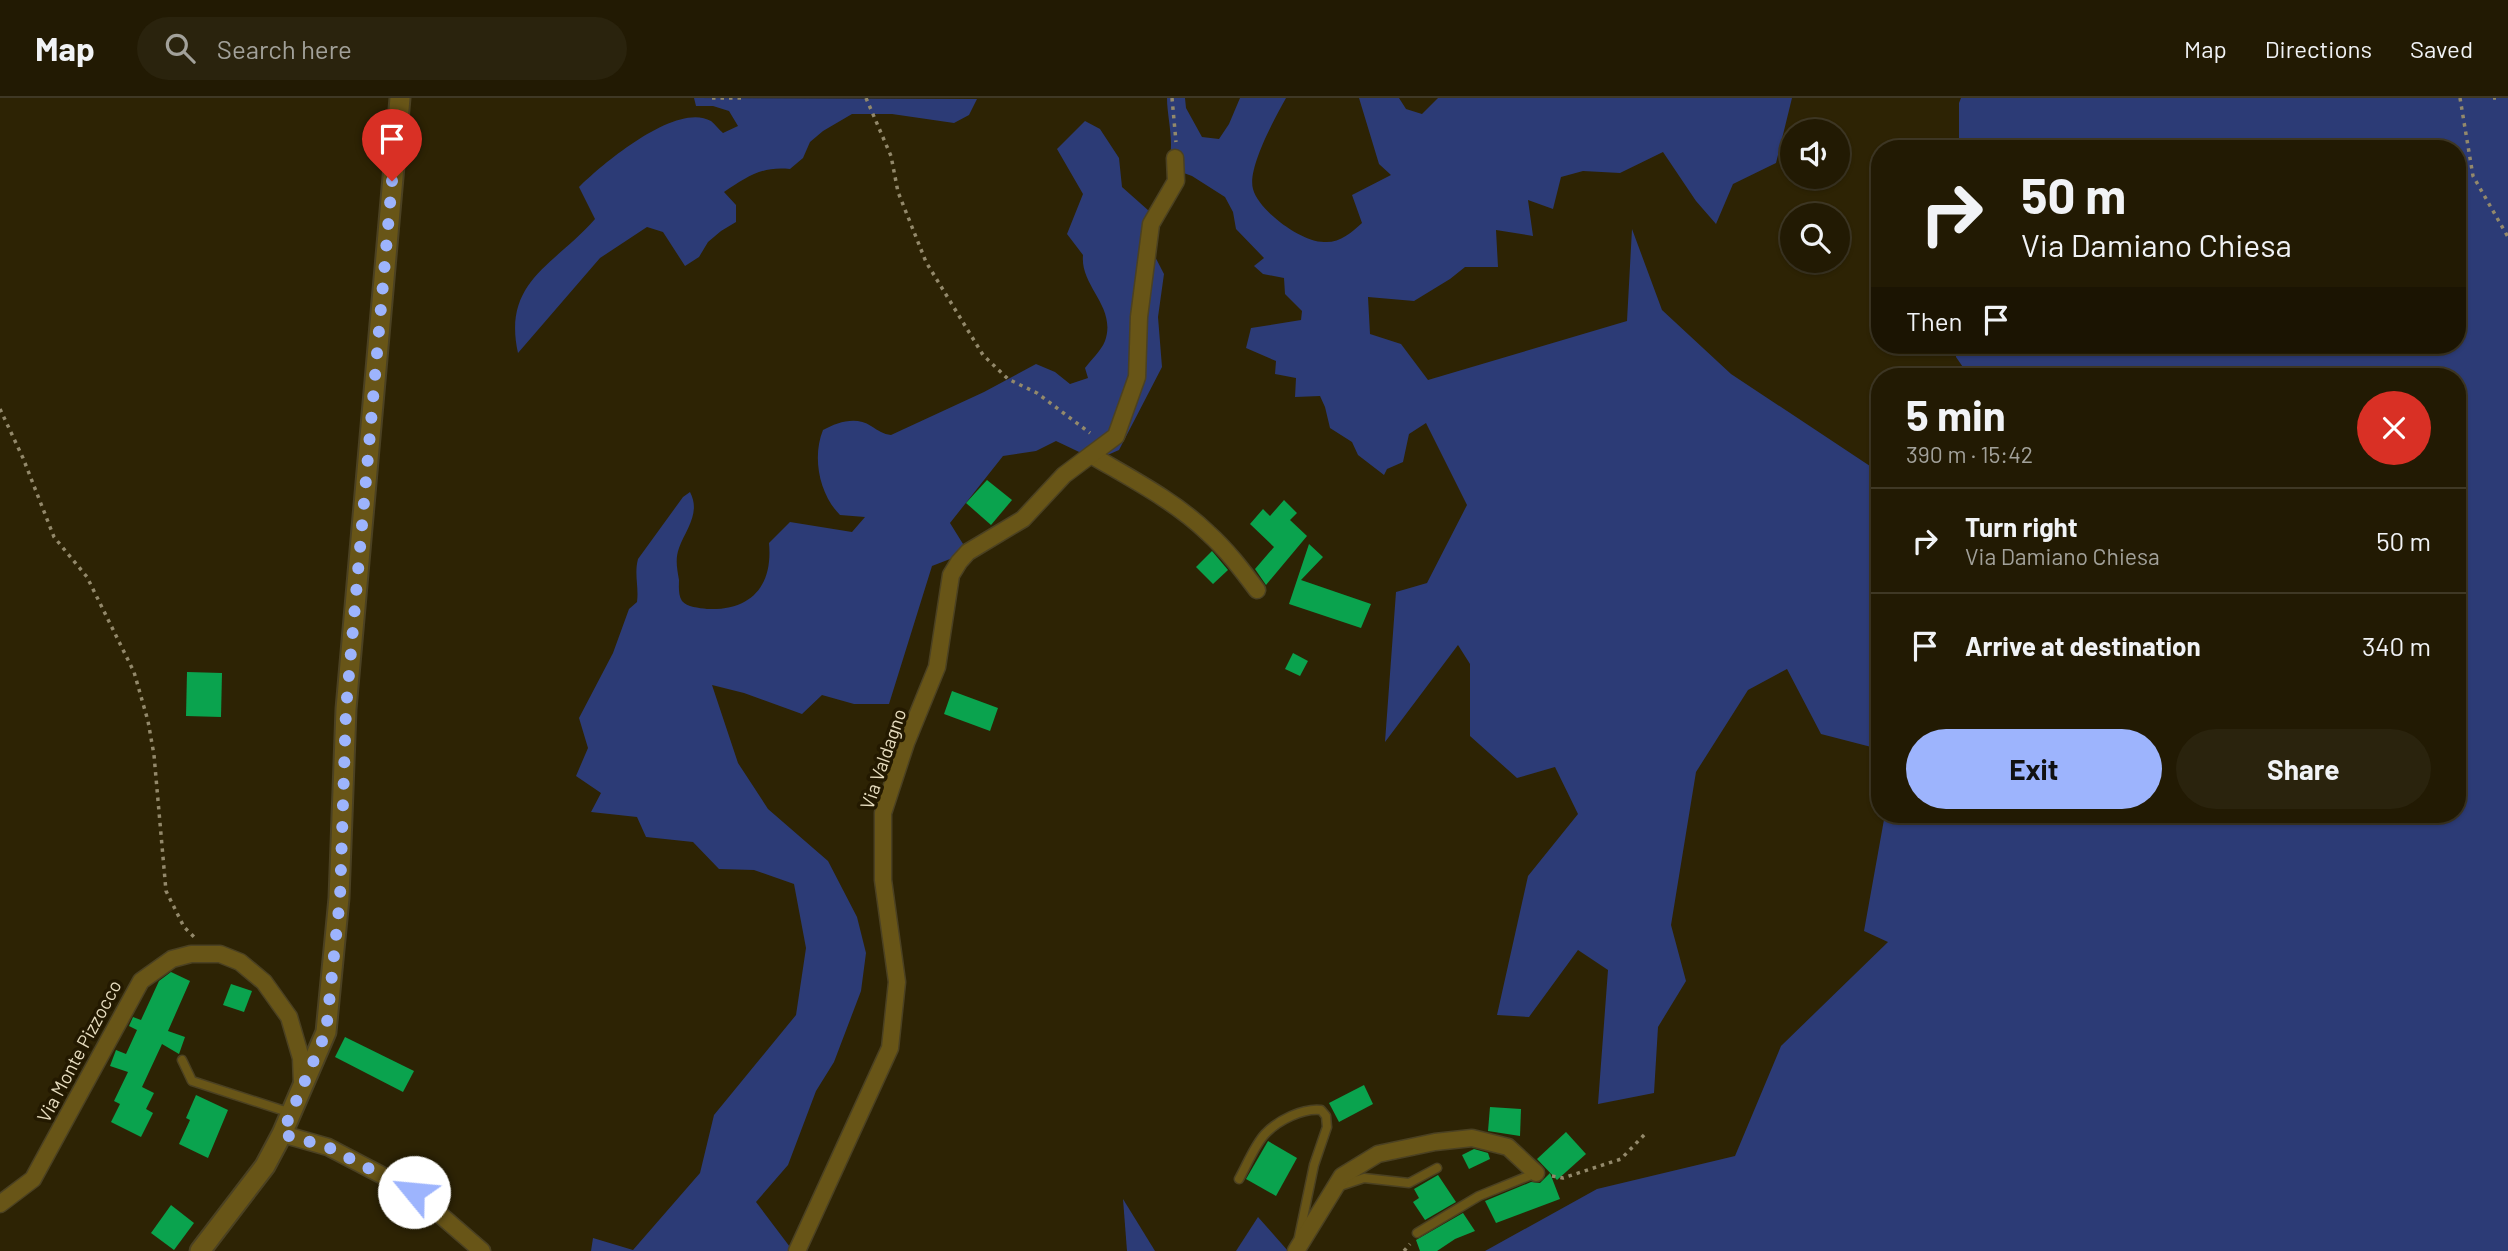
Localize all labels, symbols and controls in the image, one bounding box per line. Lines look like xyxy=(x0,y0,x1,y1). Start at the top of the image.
search box xyxy=(137,17,627,80)
text: Map xyxy=(35,28,95,68)
icon: search xyxy=(161,29,199,67)
text: Search here xyxy=(217,33,352,64)
text: Map xyxy=(2184,34,2227,63)
text: Directions xyxy=(2265,34,2372,63)
text: Saved xyxy=(2410,34,2473,63)
pin xyxy=(362,109,422,181)
map controls xyxy=(1780,119,1850,273)
button: sound xyxy=(1780,119,1850,189)
icon: arrive xyxy=(373,120,411,158)
text: 50 m xyxy=(2021,165,2126,224)
icon: right xyxy=(1906,168,1997,259)
button: search xyxy=(1780,203,1850,273)
text: Via Damiano Chiesa xyxy=(2021,225,2292,263)
icon: arrive xyxy=(1977,301,2015,339)
text: Then xyxy=(1906,305,1963,336)
text: 5 min xyxy=(1906,389,2006,439)
button: close xyxy=(2357,391,2431,465)
text: 390 m · 15:42 xyxy=(1906,440,2033,468)
text: Turn right xyxy=(1965,511,2078,542)
icon: right xyxy=(1906,522,1944,560)
text: 50 m xyxy=(2376,525,2431,556)
text: Via Damiano Chiesa xyxy=(1965,542,2160,570)
icon: arrive xyxy=(1906,627,1944,665)
text: Arrive at destination xyxy=(1965,630,2201,661)
text: 340 m xyxy=(2362,630,2431,661)
street label: Via Valdagno xyxy=(855,706,910,812)
button: Exit xyxy=(1906,729,2162,809)
button: Share xyxy=(2176,729,2431,809)
street label: Via Monte Pizzocco xyxy=(31,976,126,1126)
position arrow xyxy=(377,1155,451,1229)

